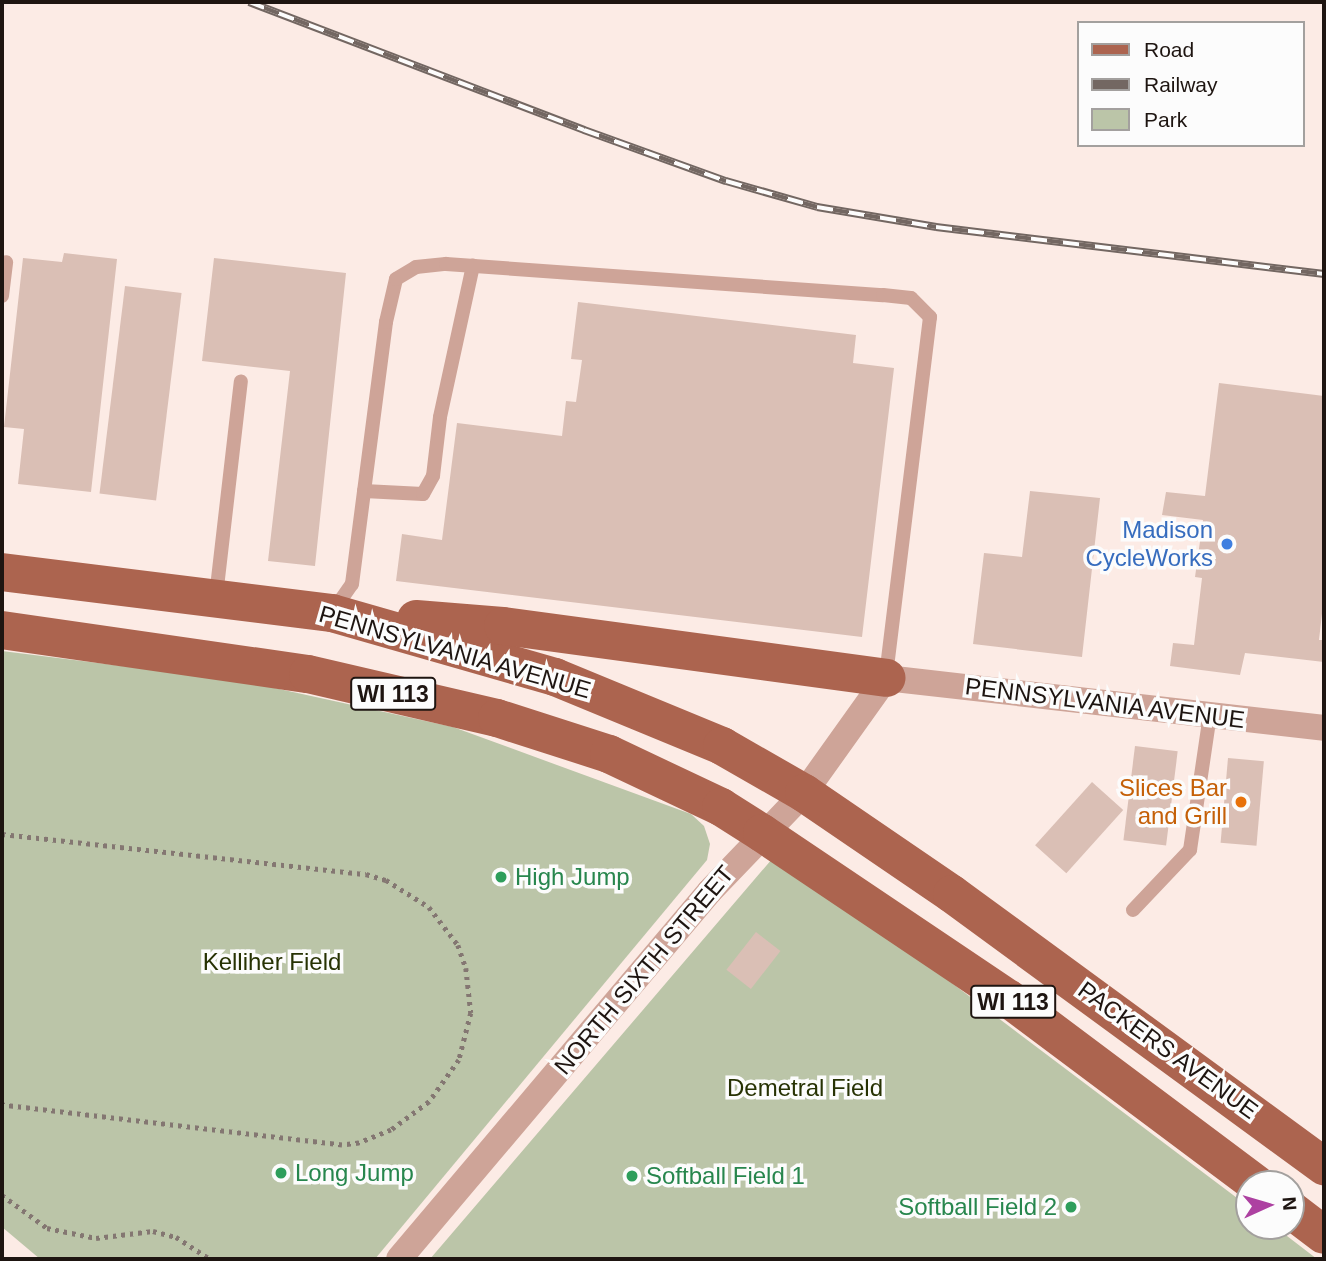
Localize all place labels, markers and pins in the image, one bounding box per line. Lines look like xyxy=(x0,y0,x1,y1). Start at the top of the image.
place label: Madison CycleWorks xyxy=(1085,516,1213,572)
marker: Madison CycleWorks xyxy=(1219,536,1235,552)
place label: Slices Bar and Grill xyxy=(1119,774,1227,830)
marker: Slices Bar and Grill xyxy=(1233,794,1249,810)
place label: High Jump xyxy=(515,863,630,891)
marker: High Jump xyxy=(493,869,509,885)
place label: Long Jump xyxy=(295,1159,414,1187)
place label: Softball Field 1 xyxy=(646,1162,805,1190)
marker: Long Jump xyxy=(273,1165,289,1181)
marker: Softball Field 1 xyxy=(624,1168,640,1184)
place label: Softball Field 2 xyxy=(898,1193,1057,1221)
marker: Softball Field 2 xyxy=(1063,1199,1079,1215)

